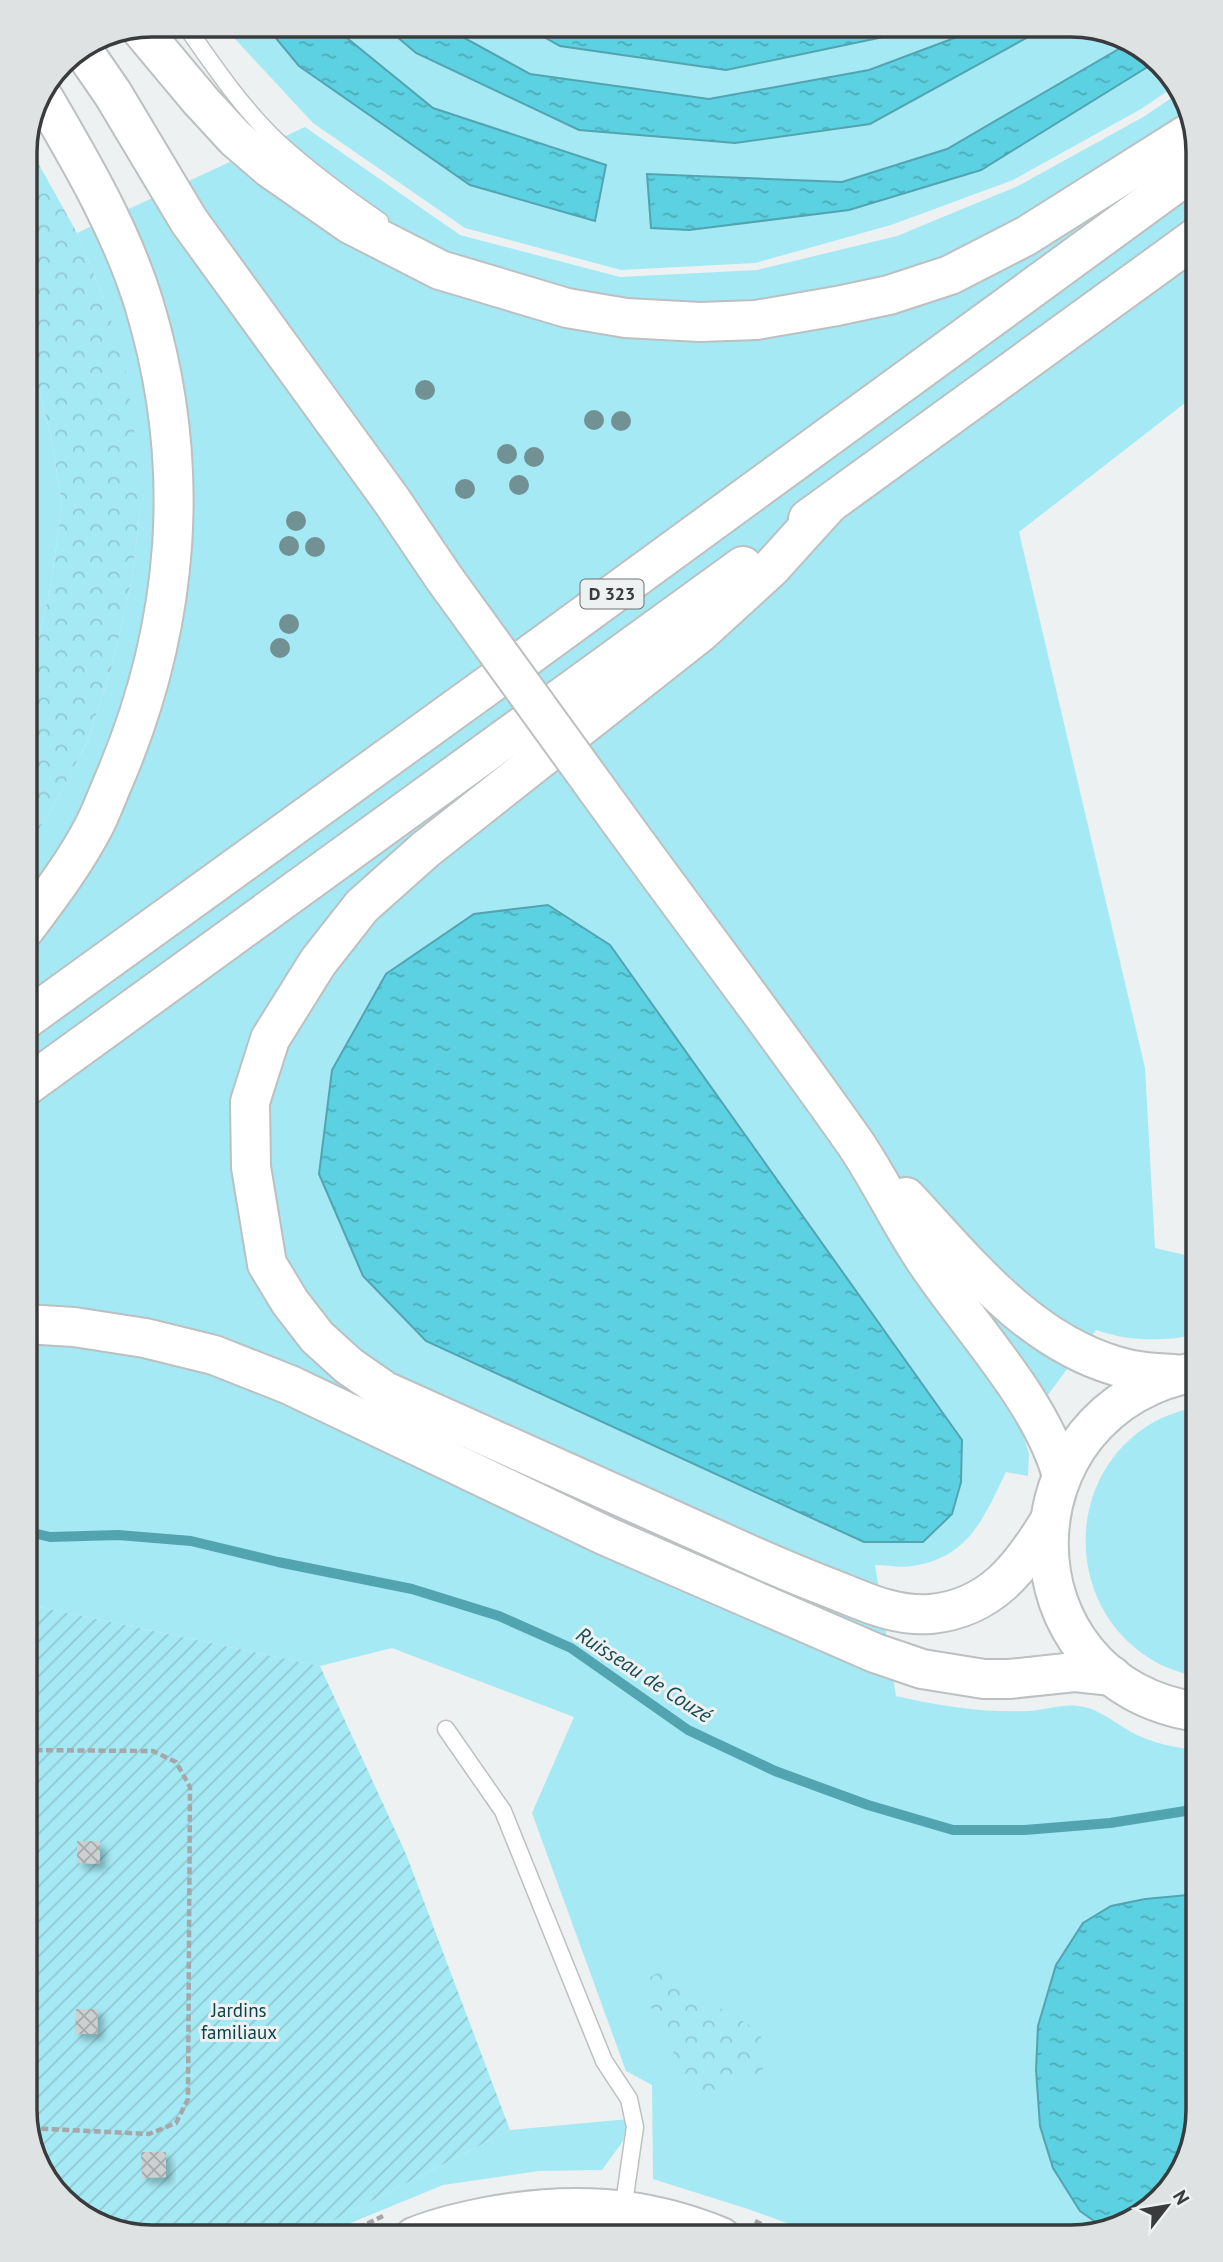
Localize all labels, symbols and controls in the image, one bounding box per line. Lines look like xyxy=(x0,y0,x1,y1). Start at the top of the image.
road number: D 323 xyxy=(580,580,644,608)
water label: Ruisseau de Couzé xyxy=(571,1621,718,1729)
park label: Jardins familiaux xyxy=(201,1998,277,2044)
north arrow xyxy=(1132,2171,1202,2241)
text: N xyxy=(1168,2186,1195,2209)

